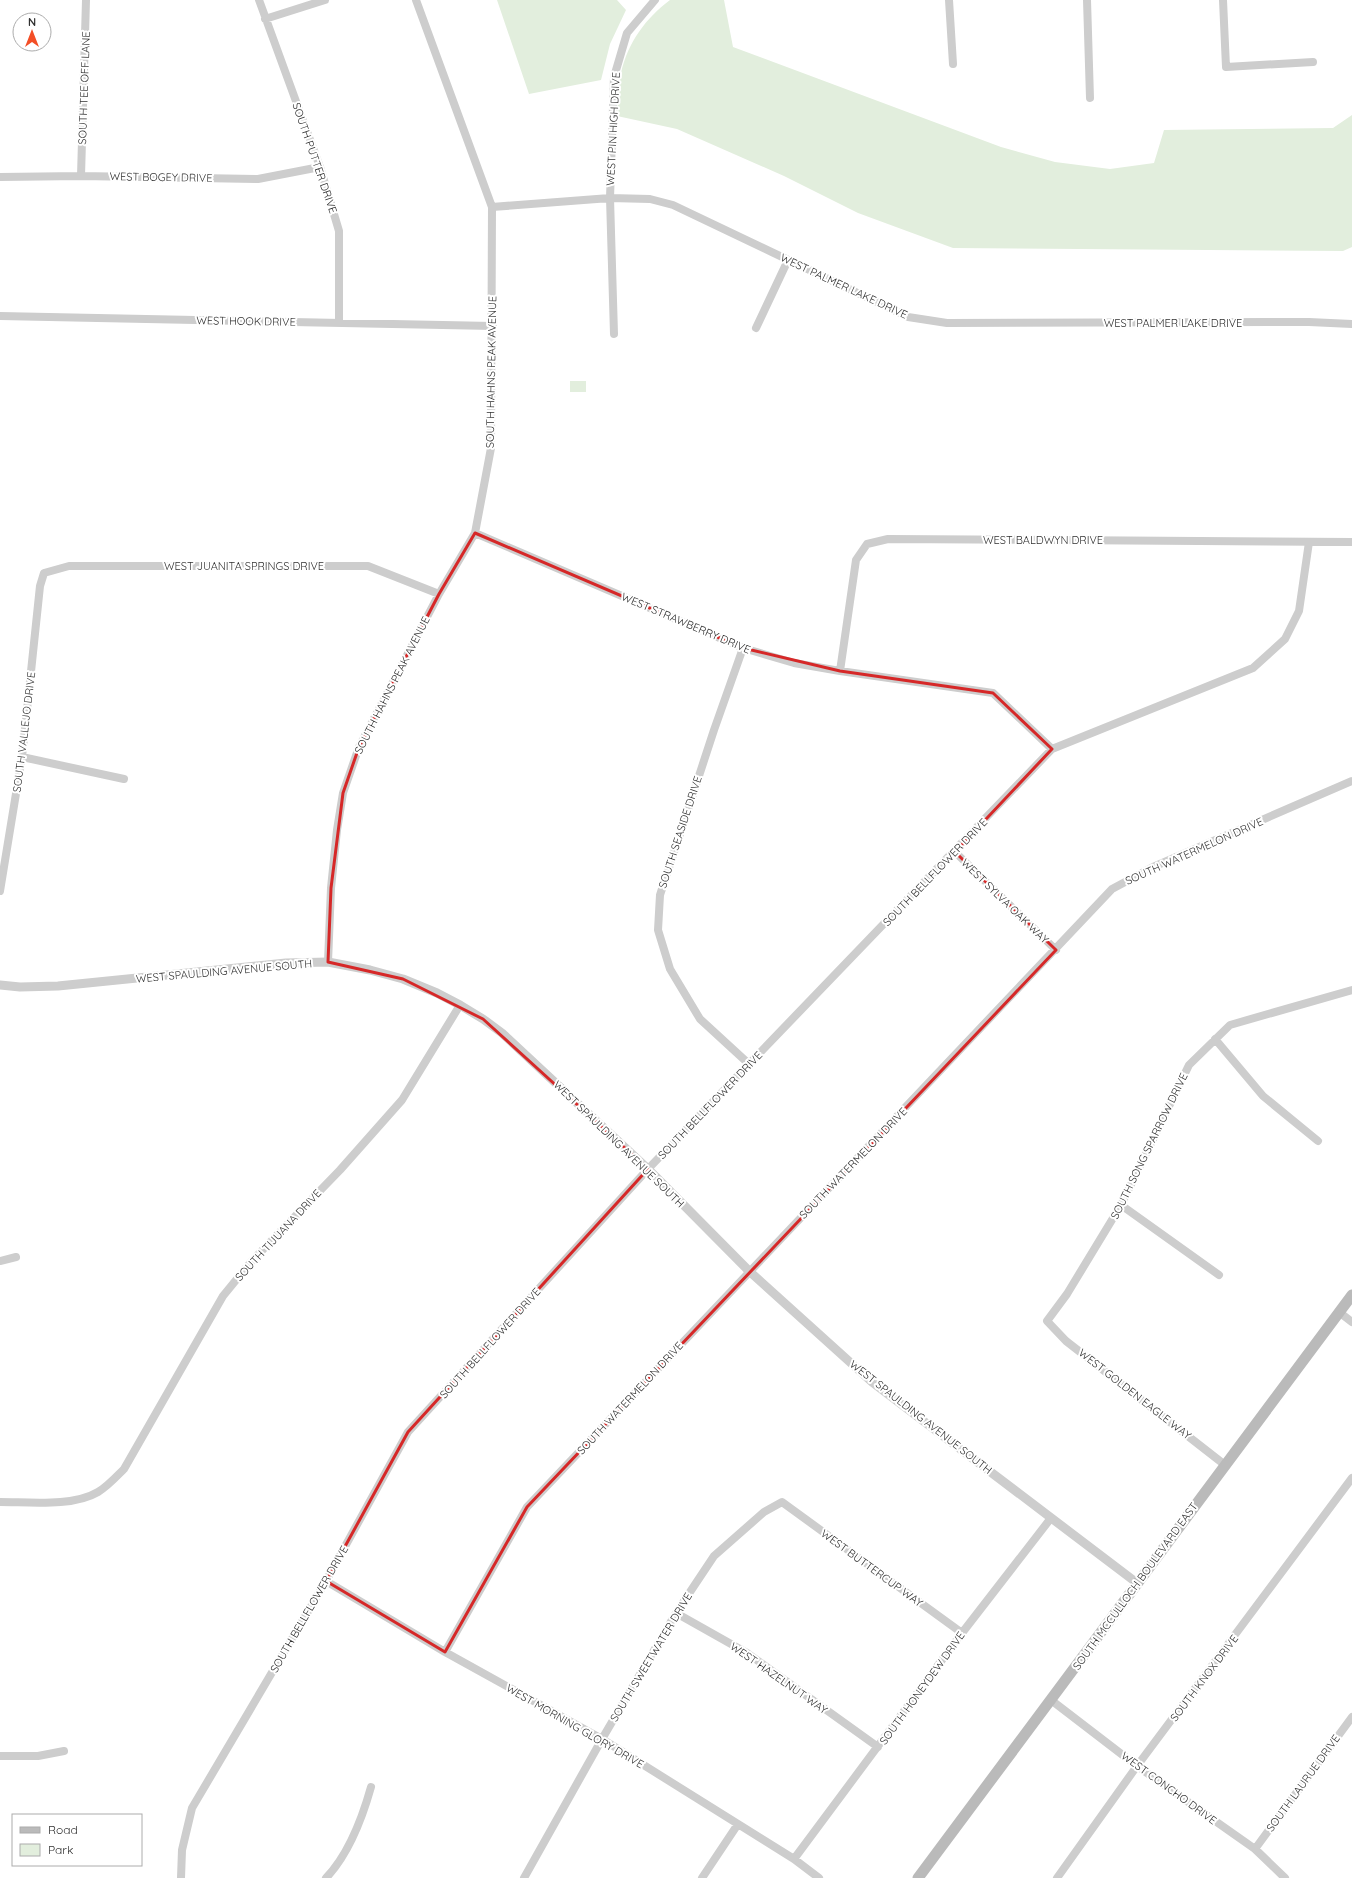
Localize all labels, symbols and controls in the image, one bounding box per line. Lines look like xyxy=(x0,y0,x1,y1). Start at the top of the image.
north arrow xyxy=(12,12,52,52)
text: N xyxy=(28,15,36,29)
street label: SOUTH TEE OFF LANE xyxy=(75,31,93,145)
street label: WEST PIN HIGH DRIVE xyxy=(603,72,623,186)
street label: SOUTH PUTTER DRIVE xyxy=(289,101,341,215)
street label: WEST BOGEY DRIVE xyxy=(109,169,213,185)
street label: WEST PALMER LAKE DRIVE xyxy=(778,250,910,322)
street label: SOUTH HAHNS PEAK AVENUE xyxy=(483,296,499,448)
street label: WEST HOOK DRIVE xyxy=(196,313,296,329)
street label: WEST PALMER LAKE DRIVE xyxy=(1104,316,1242,330)
street label: WEST BALDWYN DRIVE xyxy=(983,533,1103,547)
street label: WEST JUANITA SPRINGS DRIVE xyxy=(164,559,324,573)
street label: WEST STRAWBERRY DRIVE xyxy=(619,589,753,657)
street label: SOUTH HAHNS PEAK AVENUE xyxy=(351,614,433,756)
street label: SOUTH VALLEJO DRIVE xyxy=(10,671,38,793)
street label: SOUTH SEASIDE DRIVE xyxy=(655,774,705,890)
street label: SOUTH WATERMELON DRIVE xyxy=(1123,814,1265,888)
street label: SOUTH BELLFLOWER DRIVE xyxy=(880,815,990,929)
street label: WEST SYLVA OAK WAY xyxy=(958,856,1052,946)
street label: WEST SPAULDING AVENUE SOUTH xyxy=(135,956,313,986)
street label: SOUTH BELLFLOWER DRIVE xyxy=(655,1048,765,1162)
street label: SOUTH SONG SPARROW DRIVE xyxy=(1107,1071,1191,1221)
street label: WEST SPAULDING AVENUE SOUTH xyxy=(551,1078,687,1210)
street label: SOUTH WATERMELON DRIVE xyxy=(796,1104,910,1222)
street label: SOUTH TIJUANA DRIVE xyxy=(232,1186,324,1284)
street label: SOUTH BELLFLOWER DRIVE xyxy=(437,1285,543,1401)
street label: SOUTH WATERMELON DRIVE xyxy=(574,1339,686,1457)
street label: WEST GOLDEN EAGLE WAY xyxy=(1076,1346,1194,1442)
street label: WEST SPAULDING AVENUE SOUTH xyxy=(847,1357,995,1477)
street label: SOUTH MCCULLOCH BOULEVARD EAST xyxy=(1070,1499,1201,1672)
street label: WEST BUTTERCUP WAY xyxy=(818,1526,926,1610)
street label: SOUTH BELLFLOWER DRIVE xyxy=(267,1543,351,1675)
street label: SOUTH SWEETWATER DRIVE xyxy=(607,1590,695,1724)
street label: SOUTH HONEYDEW DRIVE xyxy=(876,1629,968,1747)
street label: SOUTH KNOX DRIVE xyxy=(1167,1632,1241,1724)
street label: WEST HAZELNUT WAY xyxy=(728,1639,830,1717)
street label: WEST MORNING GLORY DRIVE xyxy=(504,1681,646,1771)
street label: SOUTH LAURUE DRIVE xyxy=(1263,1732,1343,1834)
street label: WEST CONCHO DRIVE xyxy=(1119,1749,1219,1827)
legend xyxy=(12,1814,142,1866)
text: Road xyxy=(48,1822,78,1837)
text: Park xyxy=(48,1842,73,1857)

